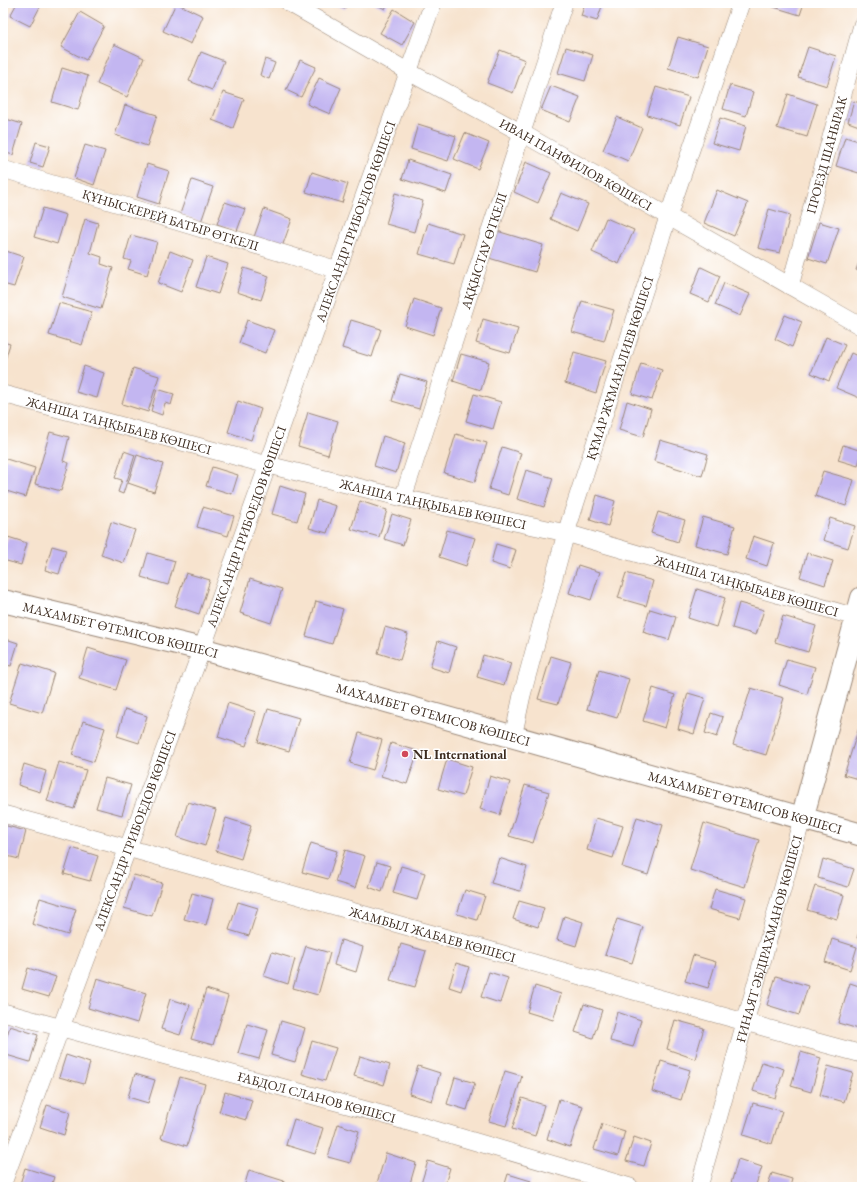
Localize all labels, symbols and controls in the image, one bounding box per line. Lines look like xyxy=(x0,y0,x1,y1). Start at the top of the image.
street label: ПРОЕЗД ШАНЫРАК xyxy=(802,94,851,216)
street label: ИВАН ПАНФИЛОВ КӨШЕСІ xyxy=(496,114,655,215)
street label: АЛЕКСАНДР ГРИБОЕДОВ КӨШЕСІ xyxy=(311,118,399,325)
street label: ҚҰНЫСКЕРЕЙ БАТЫР ӨТКЕЛІ xyxy=(80,185,261,255)
street label: АҚҚЫСТАУ ӨТКЕЛІ xyxy=(457,190,511,312)
street label: ҚҰМАР ЖҰМАҒАЛИЕВ КӨШЕСІ xyxy=(582,274,657,462)
street label: ЖАНША ТАҢҚЫБАЕВ КӨШЕСІ xyxy=(23,392,214,459)
street label: АЛЕКСАНДР ГРИБОЕДОВ КӨШЕСІ xyxy=(202,423,290,630)
street label: ЖАНША ТАҢҚЫБАЕВ КӨШЕСІ xyxy=(337,475,528,533)
street label: ЖАНША ТАҢҚЫБАЕВ КӨШЕСІ xyxy=(651,551,841,621)
street label: МАХАМБЕТ ӨТЕМІСОВ КӨШЕСІ xyxy=(21,598,221,662)
street label: МАХАМБЕТ ӨТЕМІСОВ КӨШЕСІ xyxy=(334,679,533,750)
street label: АЛЕКСАНДР ГРИБОЕДОВ КӨШЕСІ xyxy=(89,728,180,934)
place label: NL International xyxy=(413,746,507,763)
marker: NL International xyxy=(400,749,410,759)
street label: МАХАМБЕТ ӨТЕМІСОВ КӨШЕСІ xyxy=(646,767,844,838)
street label: ҒИНАЯТ ӘБДІРАХМАНОВ КӨШЕСІ xyxy=(732,833,806,1044)
street label: ЖАМБЫЛ ЖАБАЕВ КӨШЕСІ xyxy=(346,902,518,966)
street label: ҒАБДОЛ СЛАНОВ КӨШЕСІ xyxy=(236,1068,398,1127)

